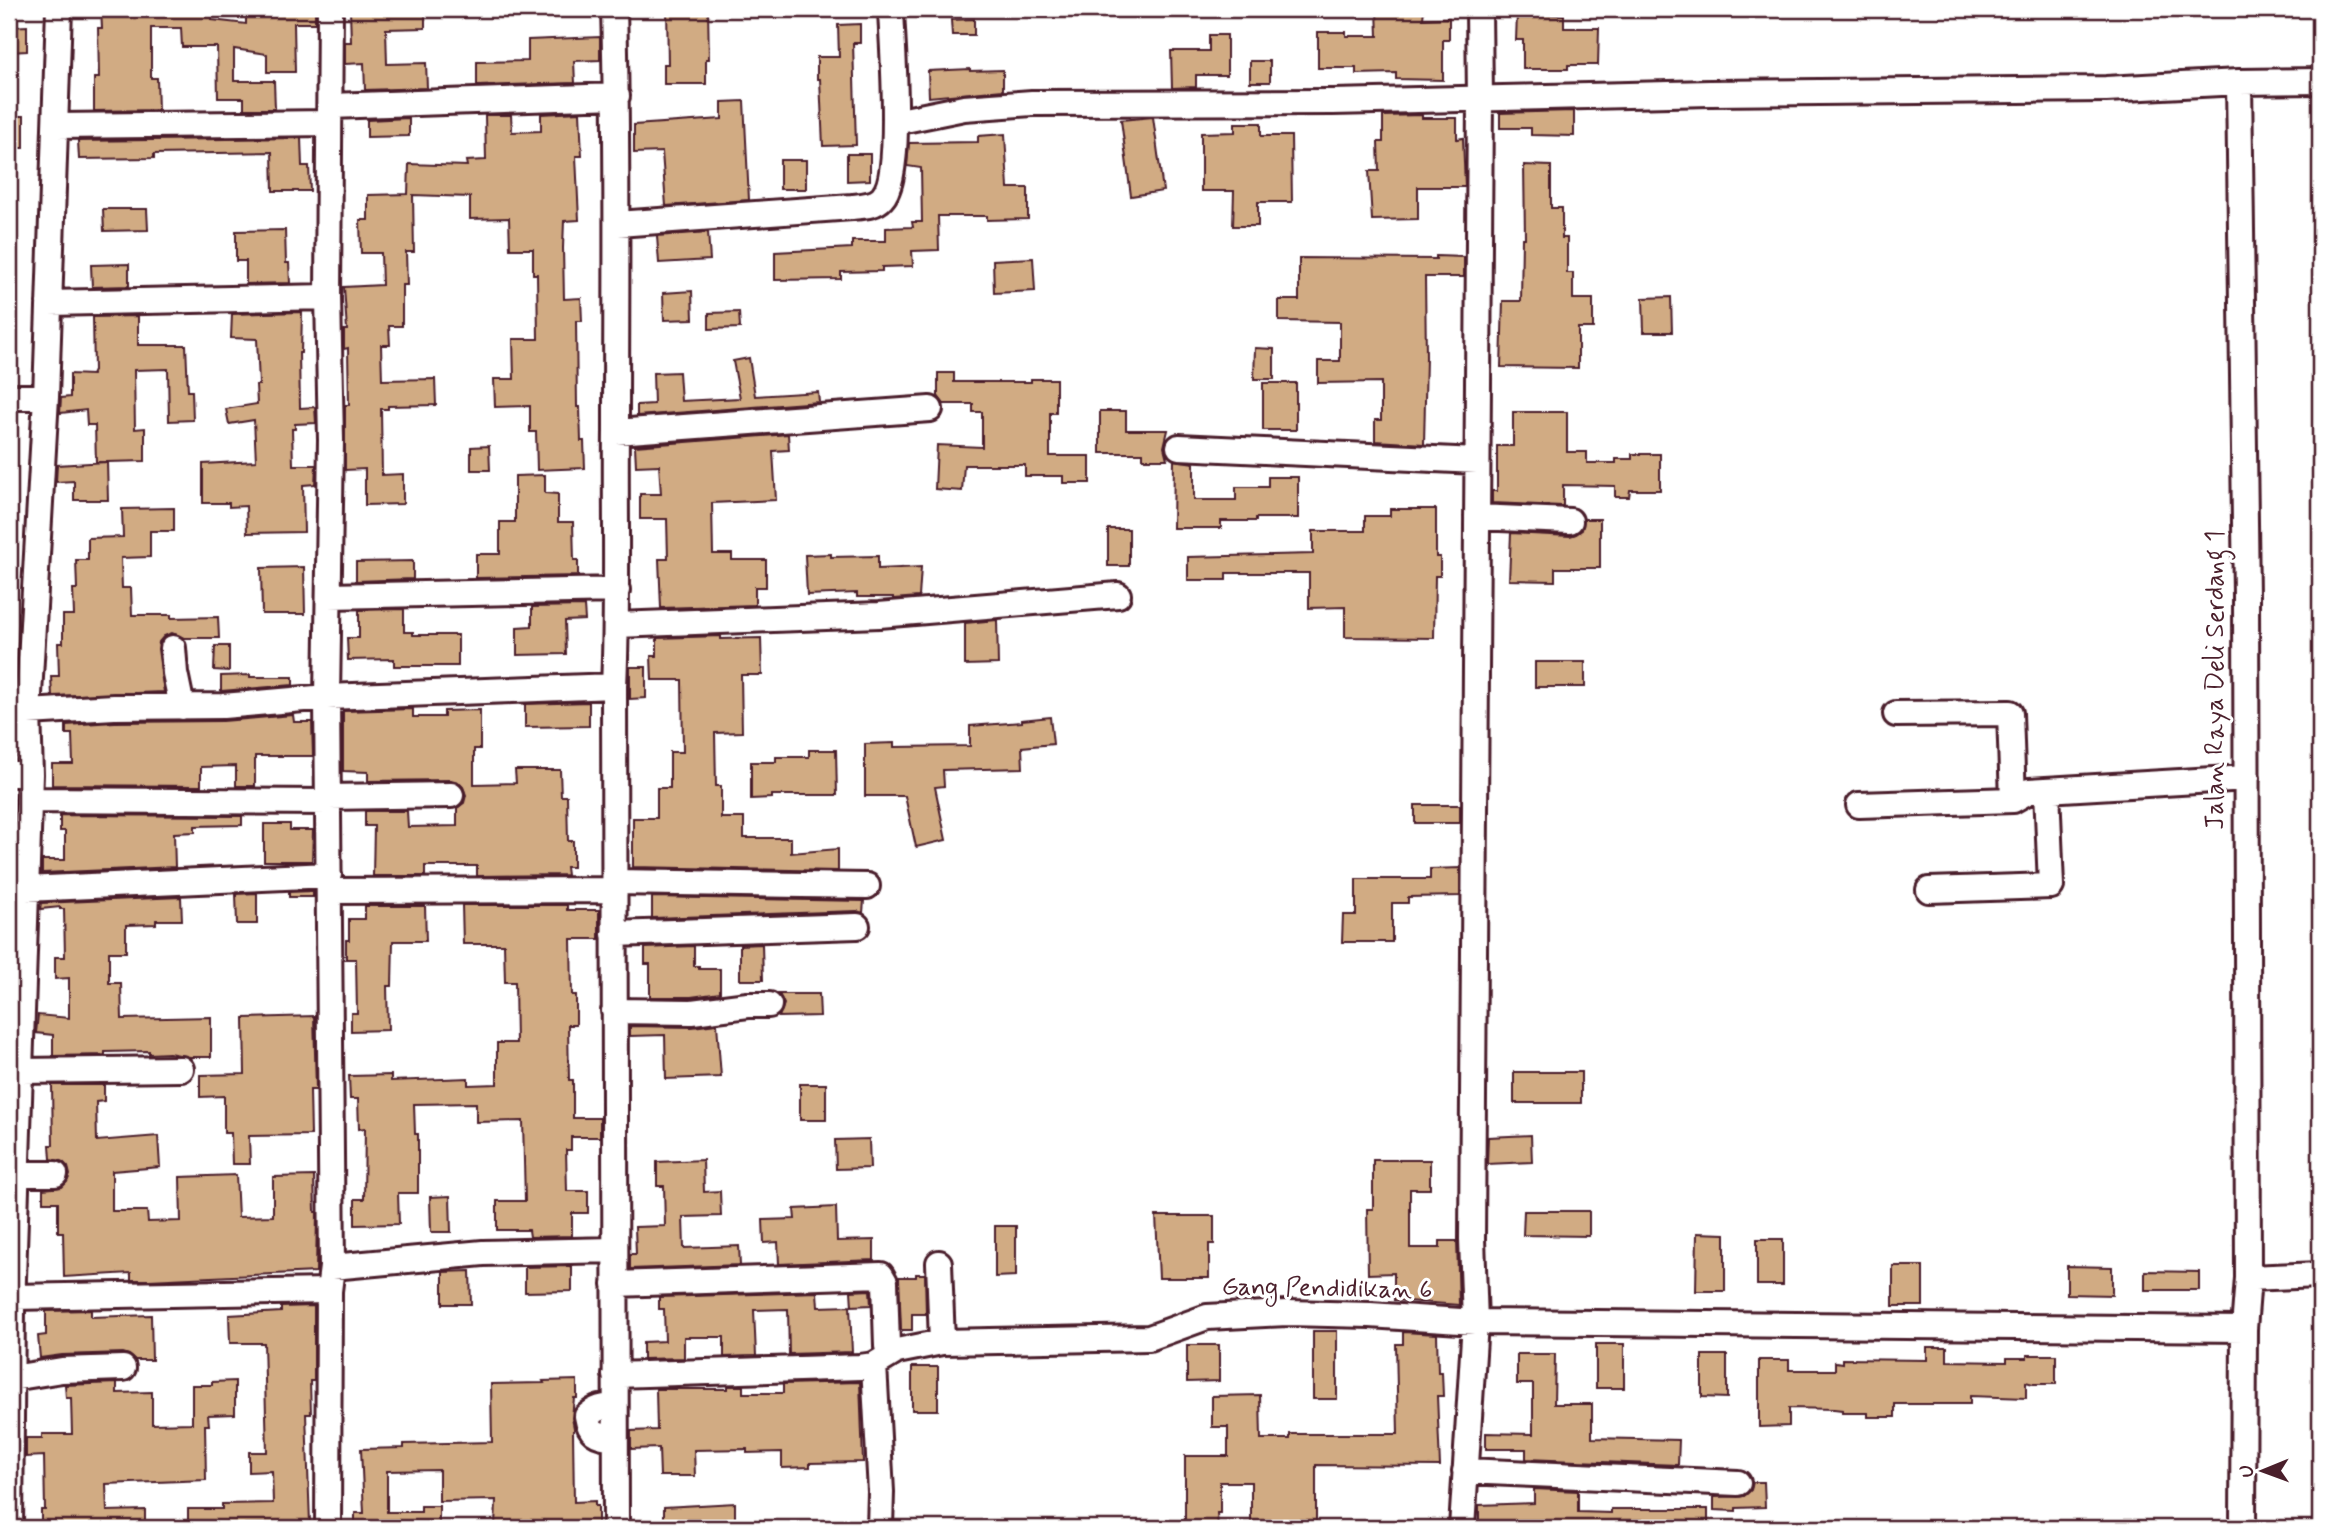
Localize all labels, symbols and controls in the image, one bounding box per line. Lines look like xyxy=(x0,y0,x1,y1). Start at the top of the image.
street label: Jalan Raya Deli Serdang 1 xyxy=(2199,530,2236,830)
street label: Gang Pendidikan 6 xyxy=(1221,1270,1433,1310)
north arrow xyxy=(2228,1436,2298,1506)
text: U xyxy=(2235,1465,2260,1478)

